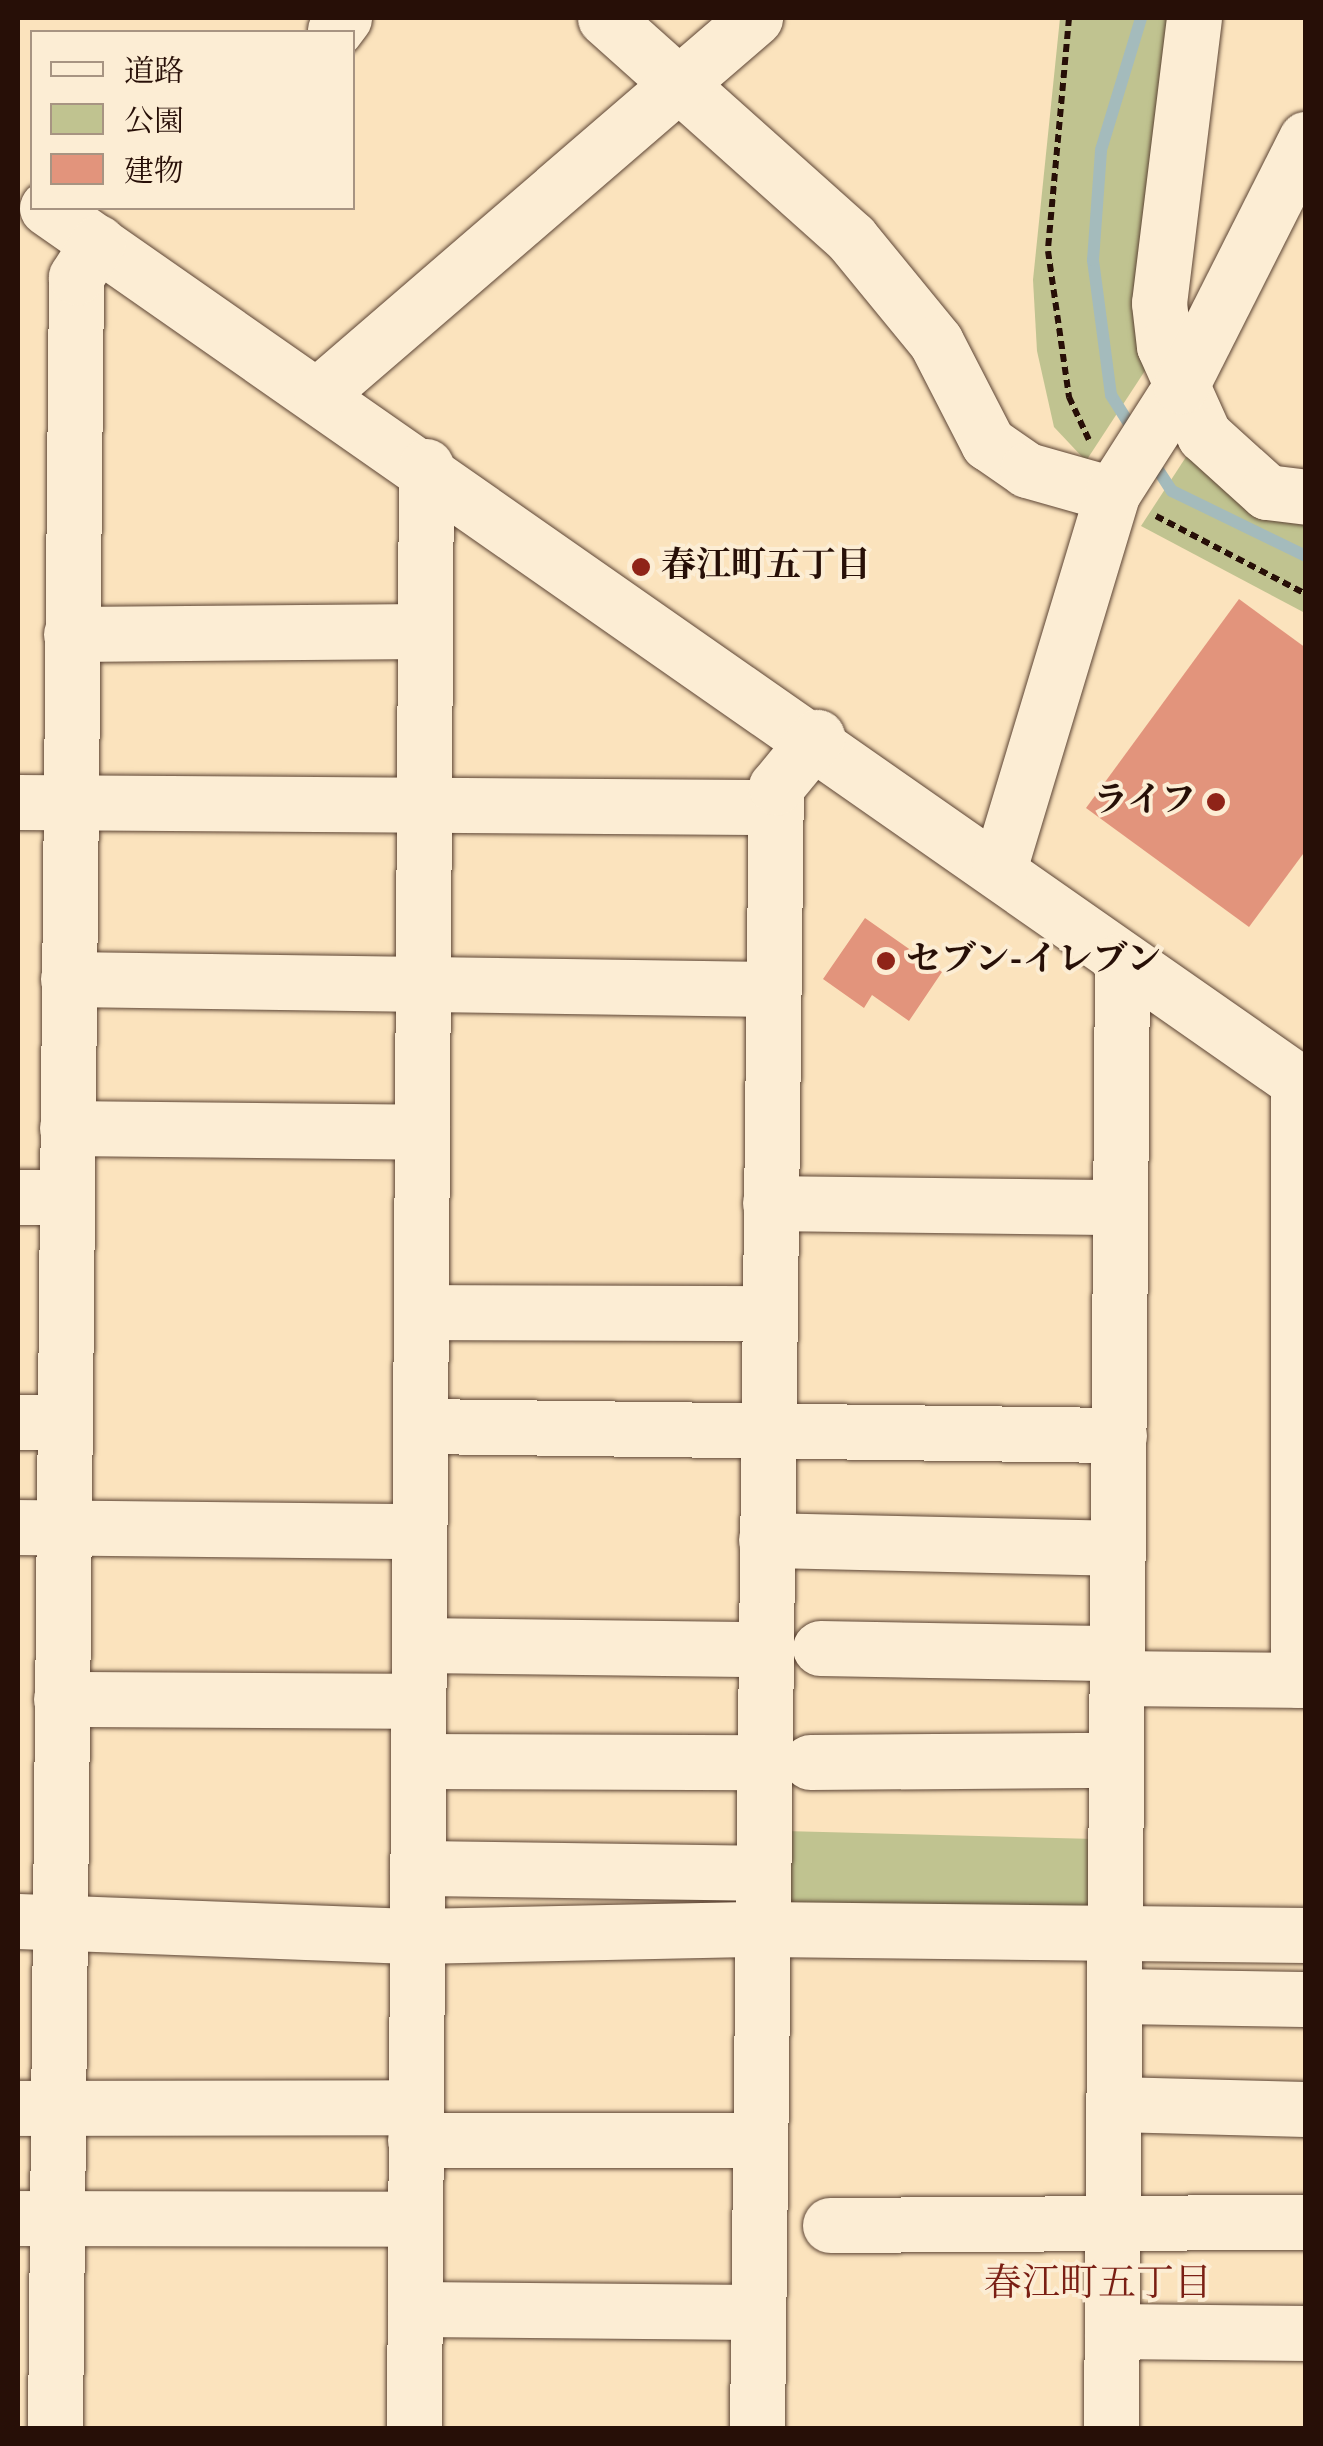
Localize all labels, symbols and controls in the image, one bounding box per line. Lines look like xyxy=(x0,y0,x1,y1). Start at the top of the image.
legend xyxy=(30,30,355,210)
text: 道路 xyxy=(124,58,184,88)
text: 公園 xyxy=(124,108,184,138)
text: 建物 xyxy=(124,158,184,188)
place label: 春江町五丁目 xyxy=(661,546,871,588)
marker: 春江町五丁目 xyxy=(630,556,652,578)
place label: ライフ xyxy=(1091,781,1196,823)
marker: ライフ xyxy=(1205,791,1227,813)
place label: セブン-イレブン xyxy=(906,940,1164,982)
marker: セブン-イレブン xyxy=(875,950,897,972)
district label: 春江町五丁目 xyxy=(984,2263,1212,2309)

